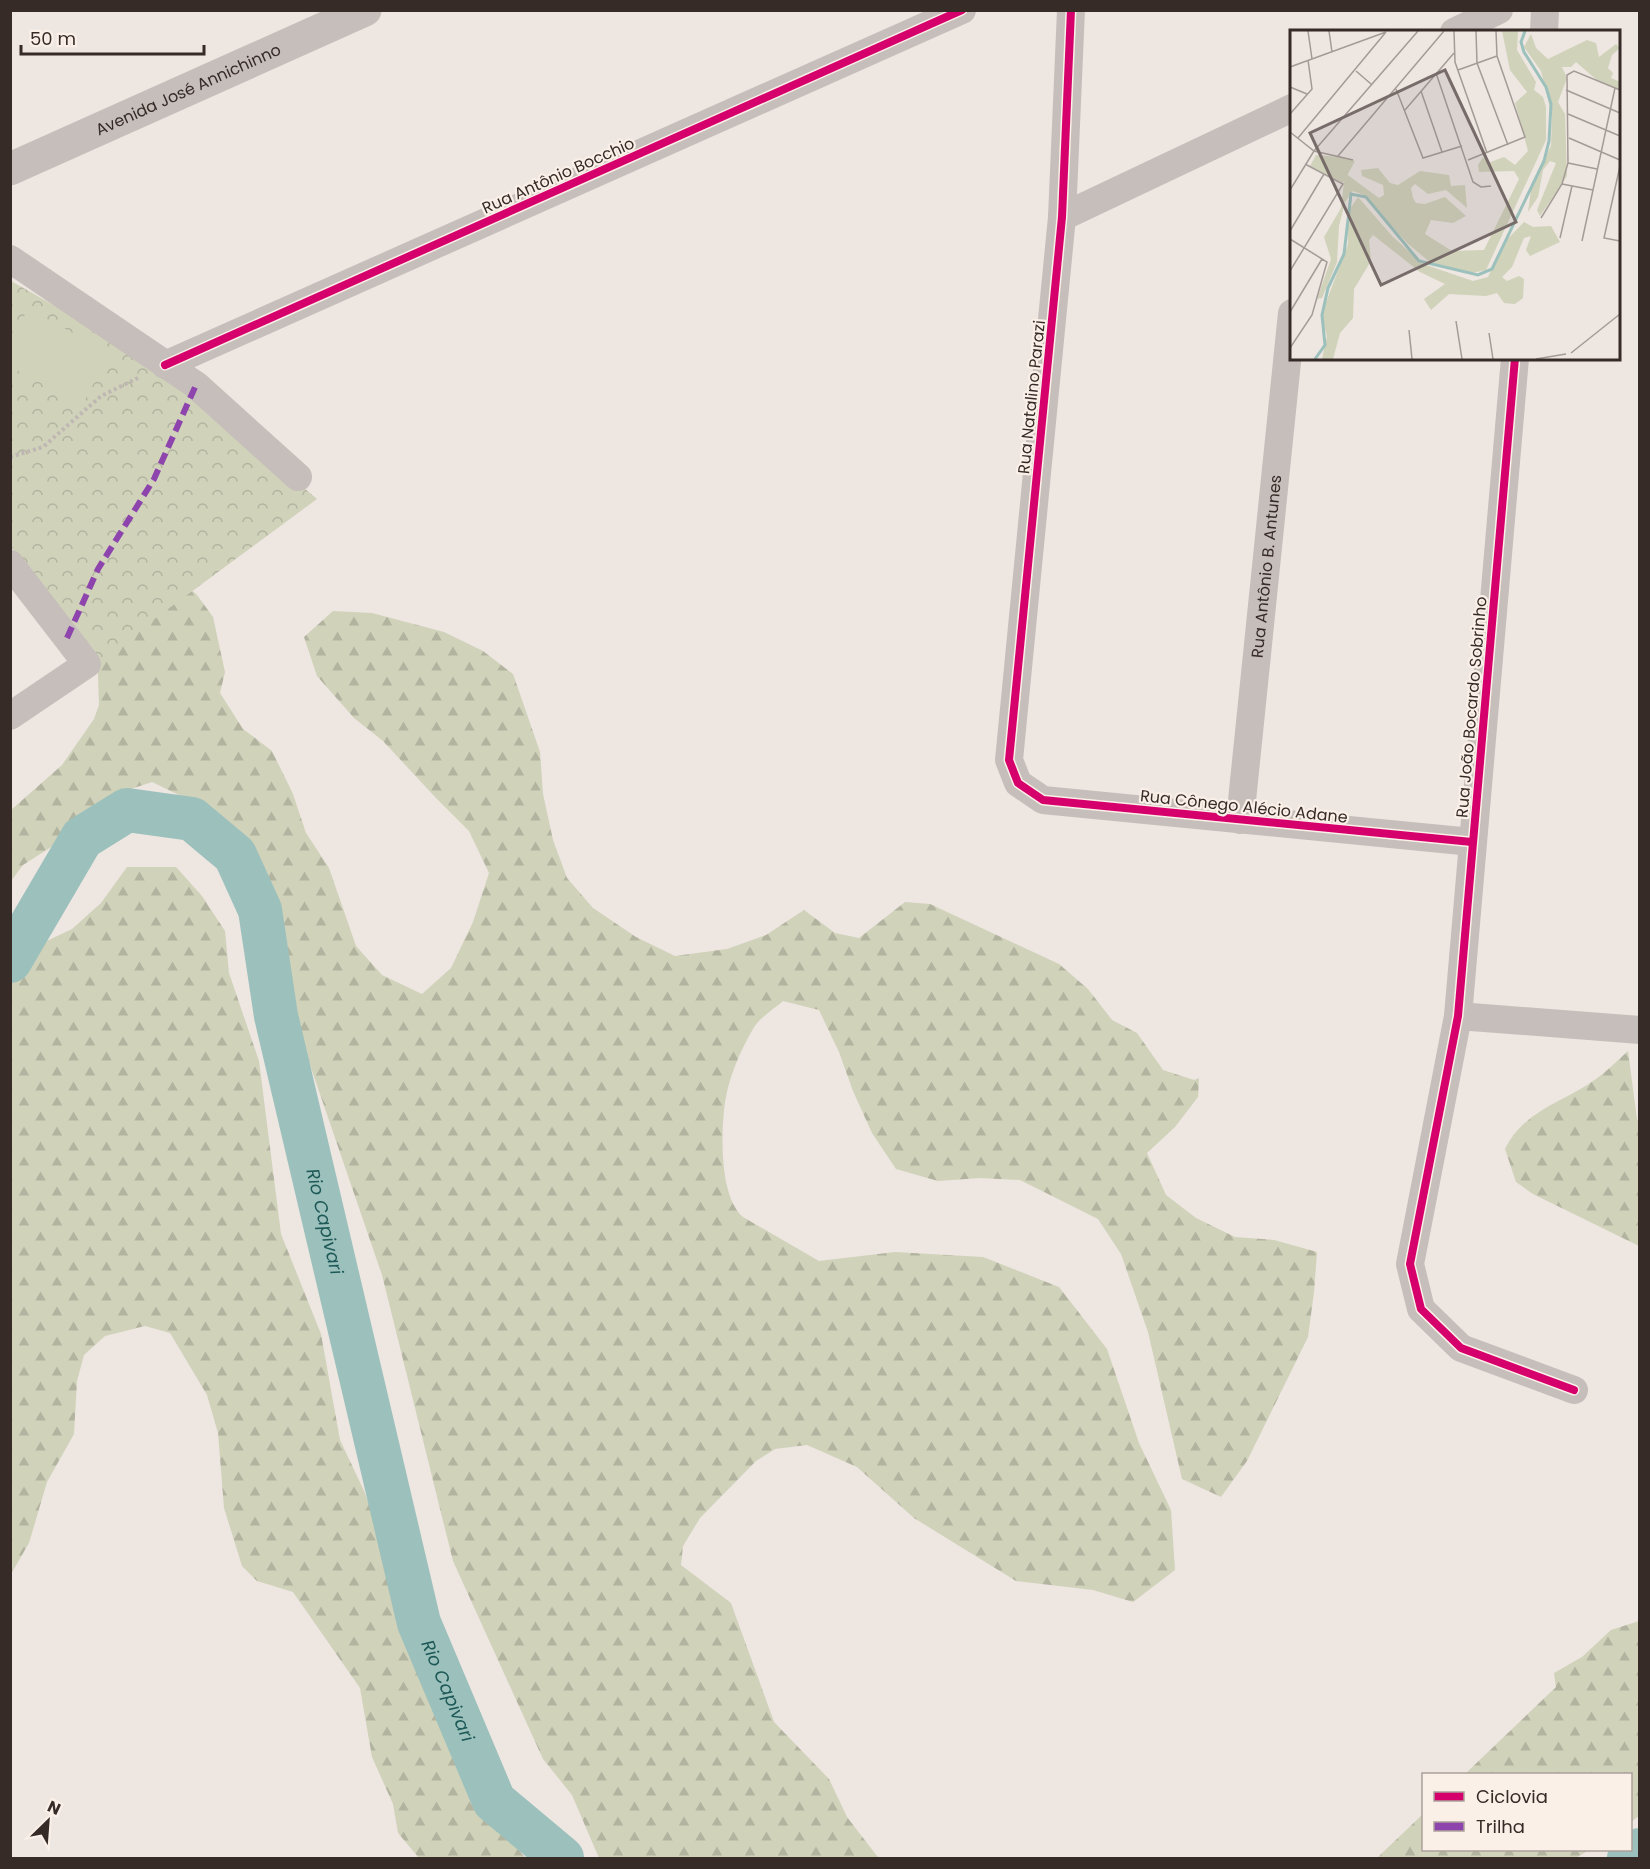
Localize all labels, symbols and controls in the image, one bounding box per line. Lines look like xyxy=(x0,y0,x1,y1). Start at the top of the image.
scale bar xyxy=(21,18,204,56)
text: 50 m xyxy=(30,26,76,51)
inset map xyxy=(1290,30,1620,360)
street label: Avenida José Annichinno xyxy=(92,38,285,141)
street label: Rua Antônio Bocchio xyxy=(478,131,638,219)
street label: Rua Natalino Parazi xyxy=(1012,319,1051,475)
street label: Rua Antônio B. Antunes xyxy=(1246,474,1287,659)
street label: Rua João Bocardo Sobrinho xyxy=(1450,595,1493,819)
street label: Rua Cônego Alécio Adane xyxy=(1139,784,1349,829)
water label: Rio Capivari xyxy=(300,1166,350,1278)
water label: Rio Capivari xyxy=(415,1636,481,1746)
legend xyxy=(1422,1773,1632,1851)
text: Ciclovia xyxy=(1476,1784,1548,1809)
north arrow xyxy=(18,1791,78,1851)
text: N xyxy=(44,1795,64,1821)
text: Trilha xyxy=(1476,1814,1525,1839)

